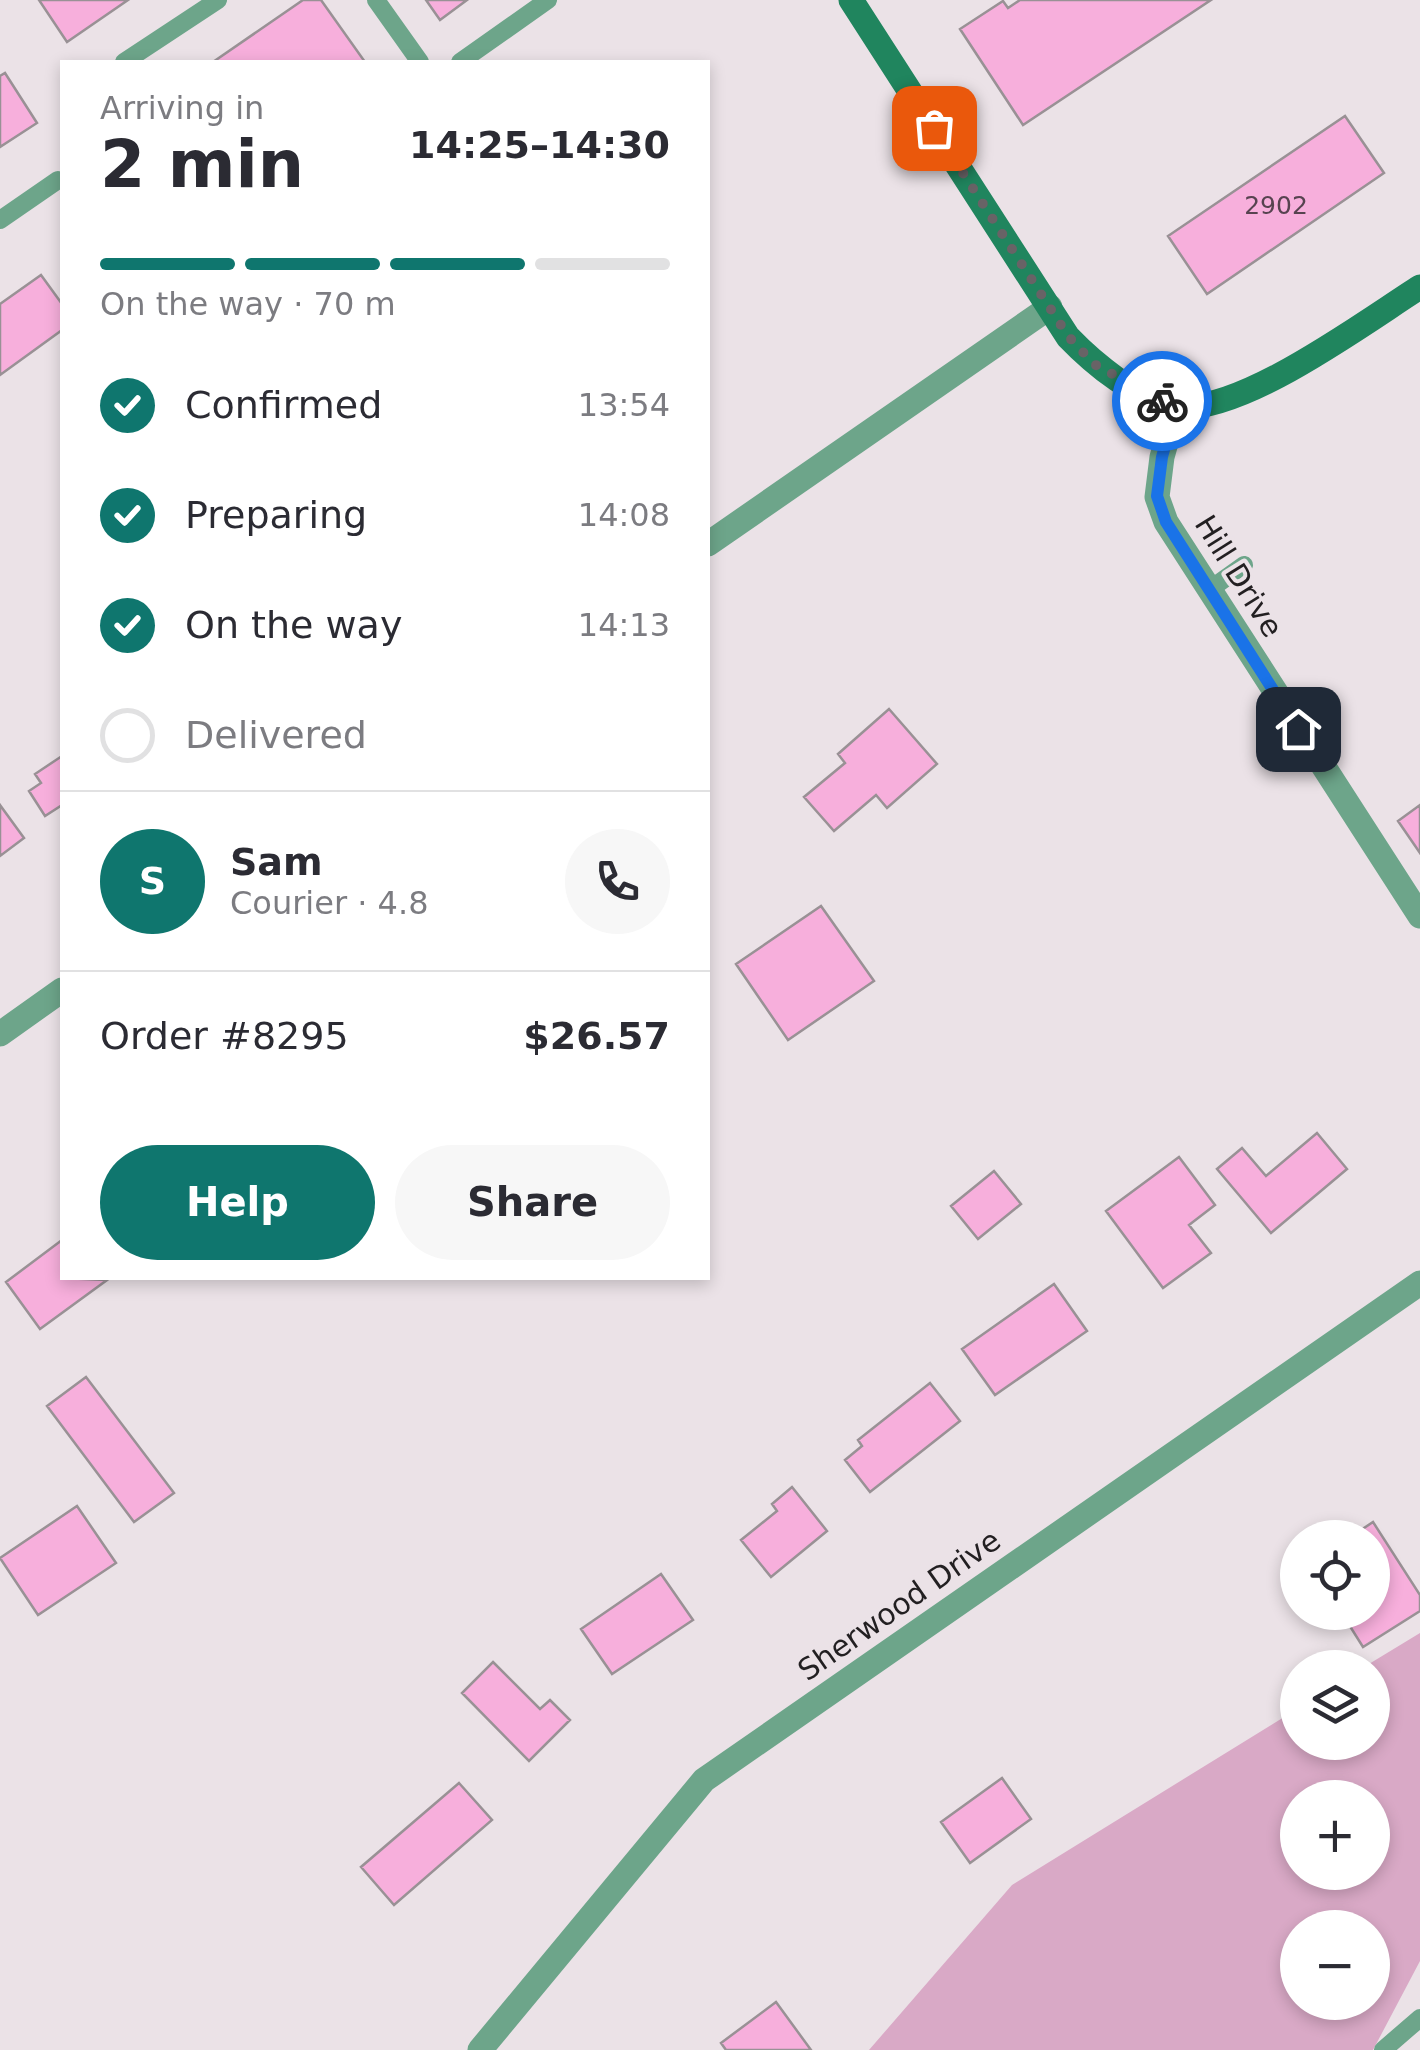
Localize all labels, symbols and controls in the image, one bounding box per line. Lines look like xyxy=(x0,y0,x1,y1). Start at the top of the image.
pin xyxy=(892,86,977,171)
text: Arriving in xyxy=(100,89,264,127)
icon: bag xyxy=(907,101,962,156)
text: 14:25–14:30 xyxy=(409,123,670,167)
text: 2 min xyxy=(100,127,304,202)
house number: 2902 xyxy=(1244,191,1308,220)
text: On the way · 70 m xyxy=(100,285,396,323)
courier xyxy=(1112,351,1212,451)
icon: bike xyxy=(1135,374,1190,429)
icon: check xyxy=(100,378,155,433)
text: Confirmed xyxy=(185,383,382,427)
text: 13:54 xyxy=(578,386,670,424)
icon: check xyxy=(100,488,155,543)
text: Preparing xyxy=(185,493,367,537)
text: 14:08 xyxy=(578,496,670,534)
street label: Hill Drive xyxy=(1188,509,1290,643)
icon: check xyxy=(100,598,155,653)
text: On the way xyxy=(185,603,402,647)
text: 14:13 xyxy=(578,606,670,644)
pin xyxy=(1256,687,1341,772)
icon: home xyxy=(1271,702,1326,757)
text: Delivered xyxy=(185,713,367,757)
button: phone xyxy=(565,829,670,934)
text: Sam xyxy=(230,840,323,884)
text: S xyxy=(139,859,166,903)
text: Courier · 4.8 xyxy=(230,884,429,922)
text: Order #8295 xyxy=(100,1014,349,1058)
text: $26.57 xyxy=(523,1014,670,1058)
button: Help xyxy=(100,1145,375,1260)
button: Share xyxy=(395,1145,670,1260)
map controls xyxy=(1280,1520,1390,2020)
button: locate xyxy=(1280,1520,1390,1630)
street label: Sherwood Drive xyxy=(791,1522,1007,1688)
button: layers xyxy=(1280,1650,1390,1760)
button: + xyxy=(1280,1780,1390,1890)
button: − xyxy=(1280,1910,1390,2020)

